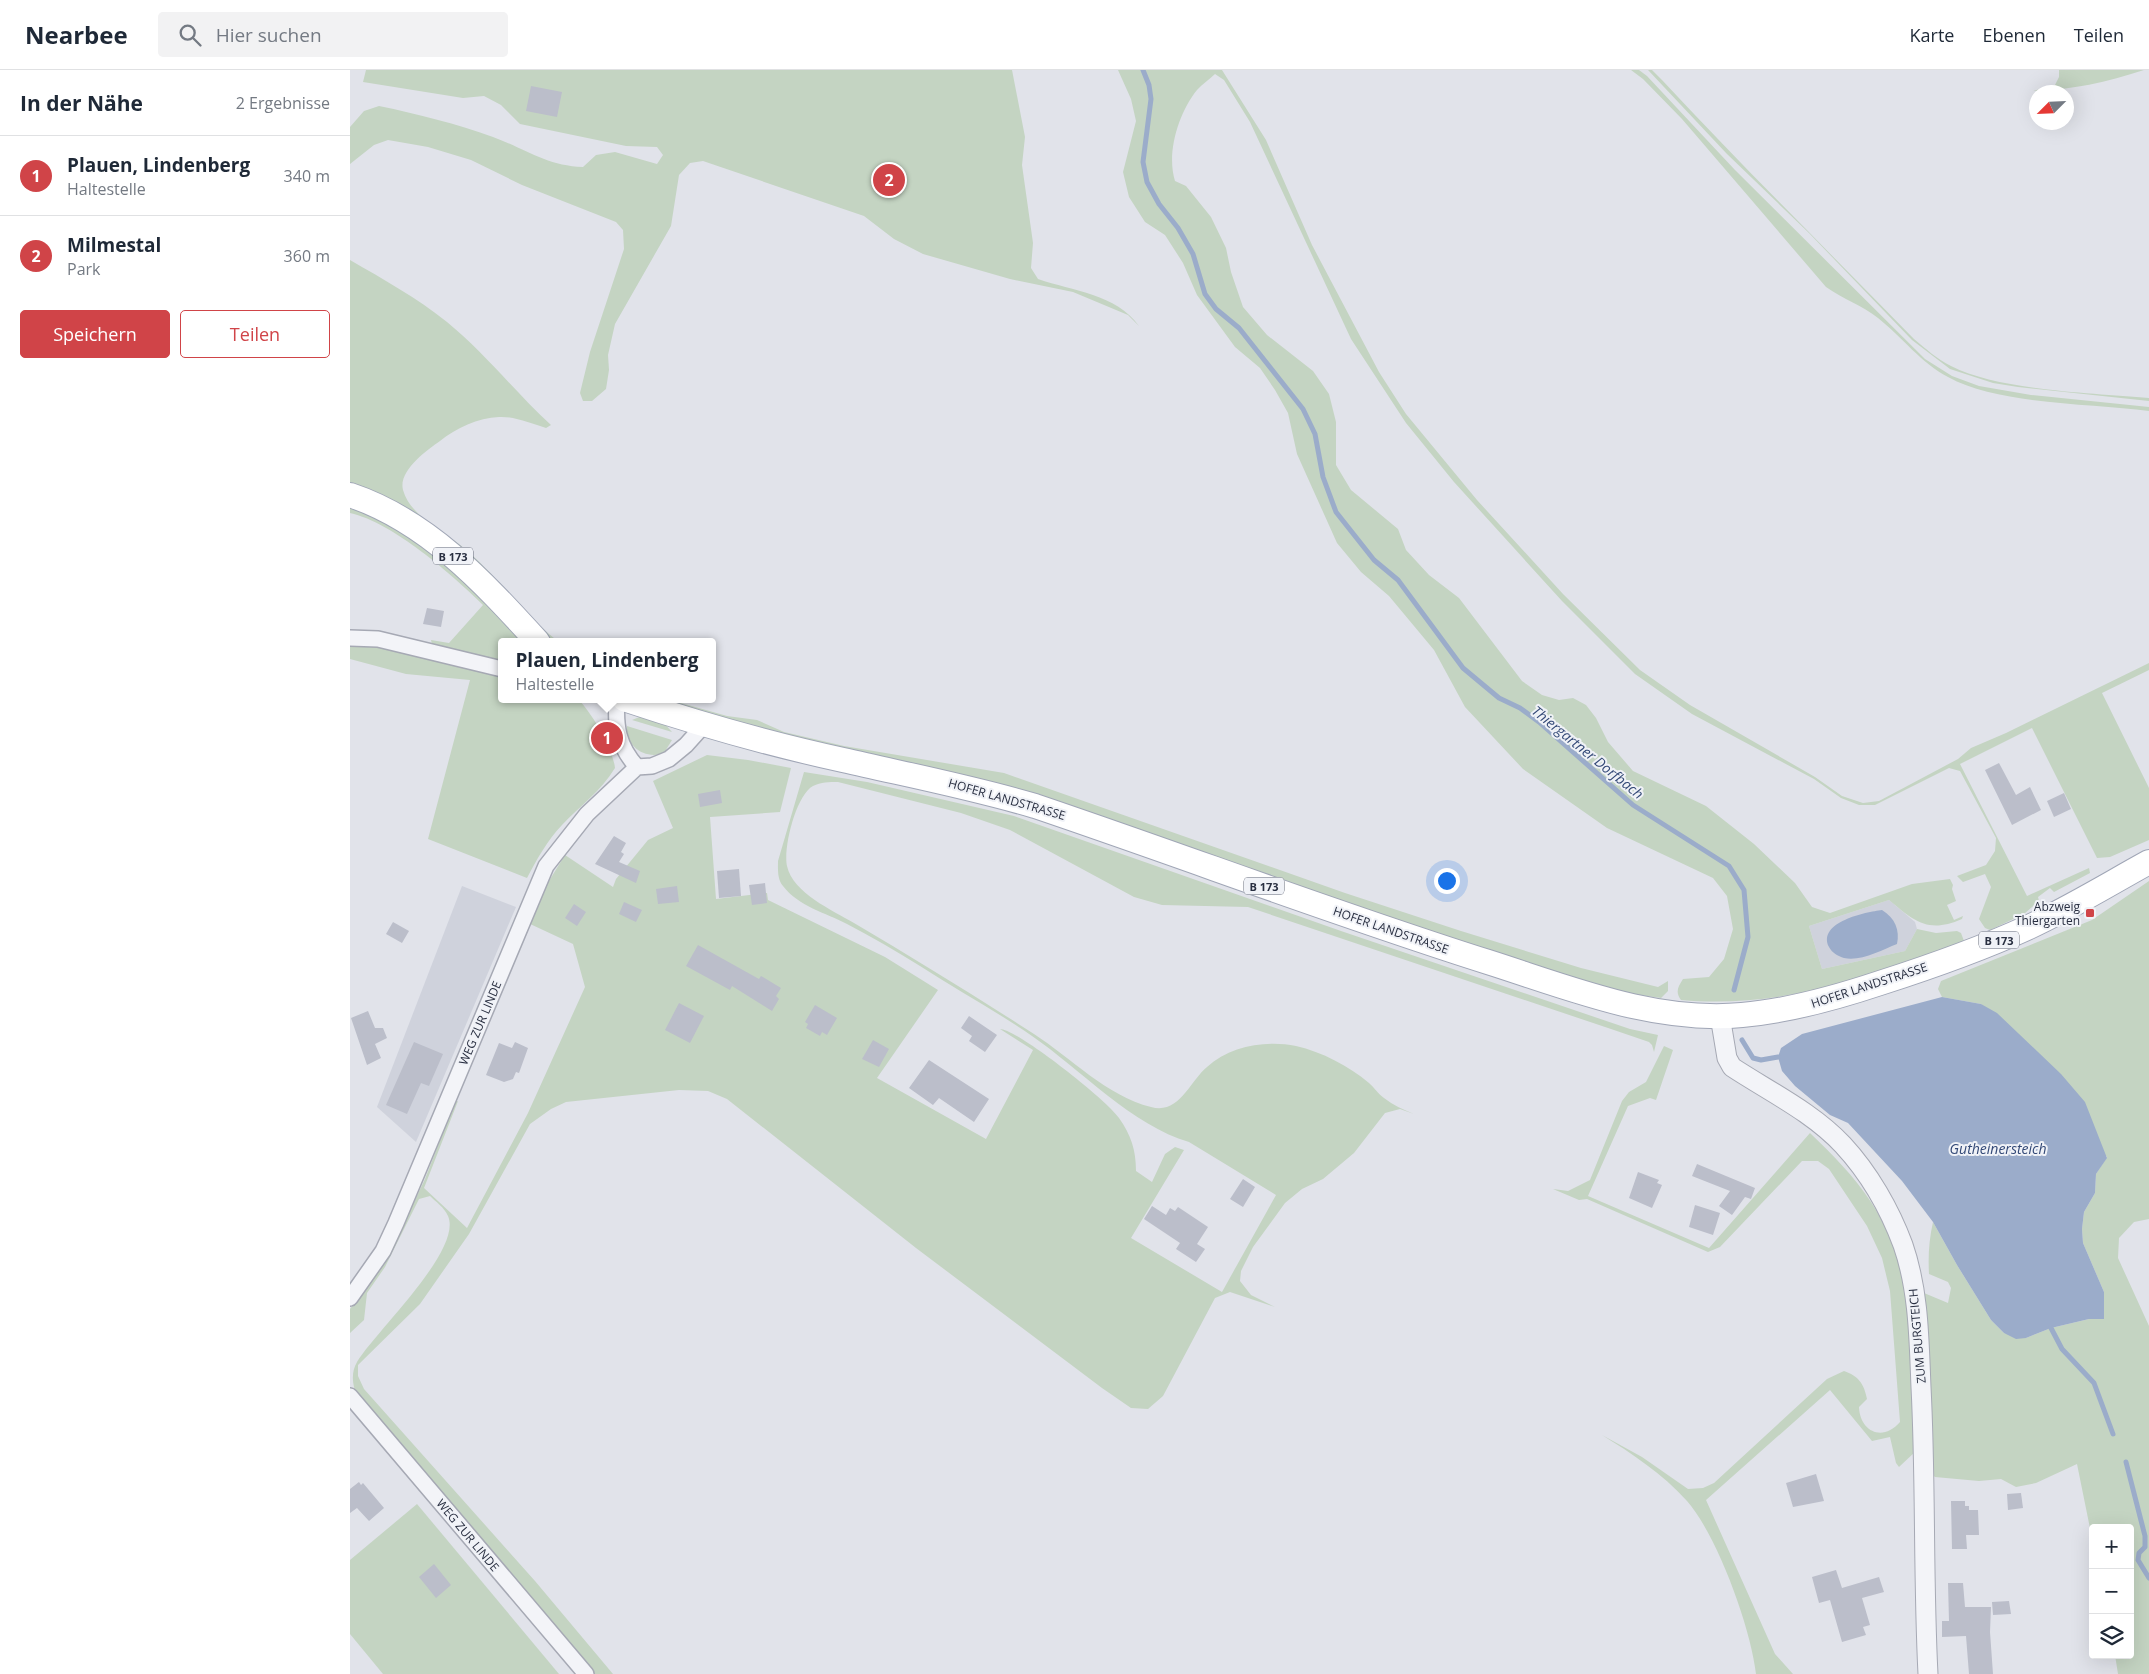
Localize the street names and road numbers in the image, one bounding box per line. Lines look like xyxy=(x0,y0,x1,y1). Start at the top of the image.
road number: B 173 xyxy=(433,548,473,564)
street label: HOFER LANDSTRASSE xyxy=(946,774,1068,824)
road number: B 173 xyxy=(1244,878,1284,894)
street label: HOFER LANDSTRASSE xyxy=(1331,902,1451,958)
road number: B 173 xyxy=(1979,932,2019,948)
street label: HOFER LANDSTRASSE xyxy=(1809,958,1929,1012)
street label: WEG ZUR LINDE xyxy=(455,978,505,1068)
street label: ZUM BURGTEICH xyxy=(1904,1288,1930,1384)
street label: WEG ZUR LINDE xyxy=(433,1495,503,1575)

